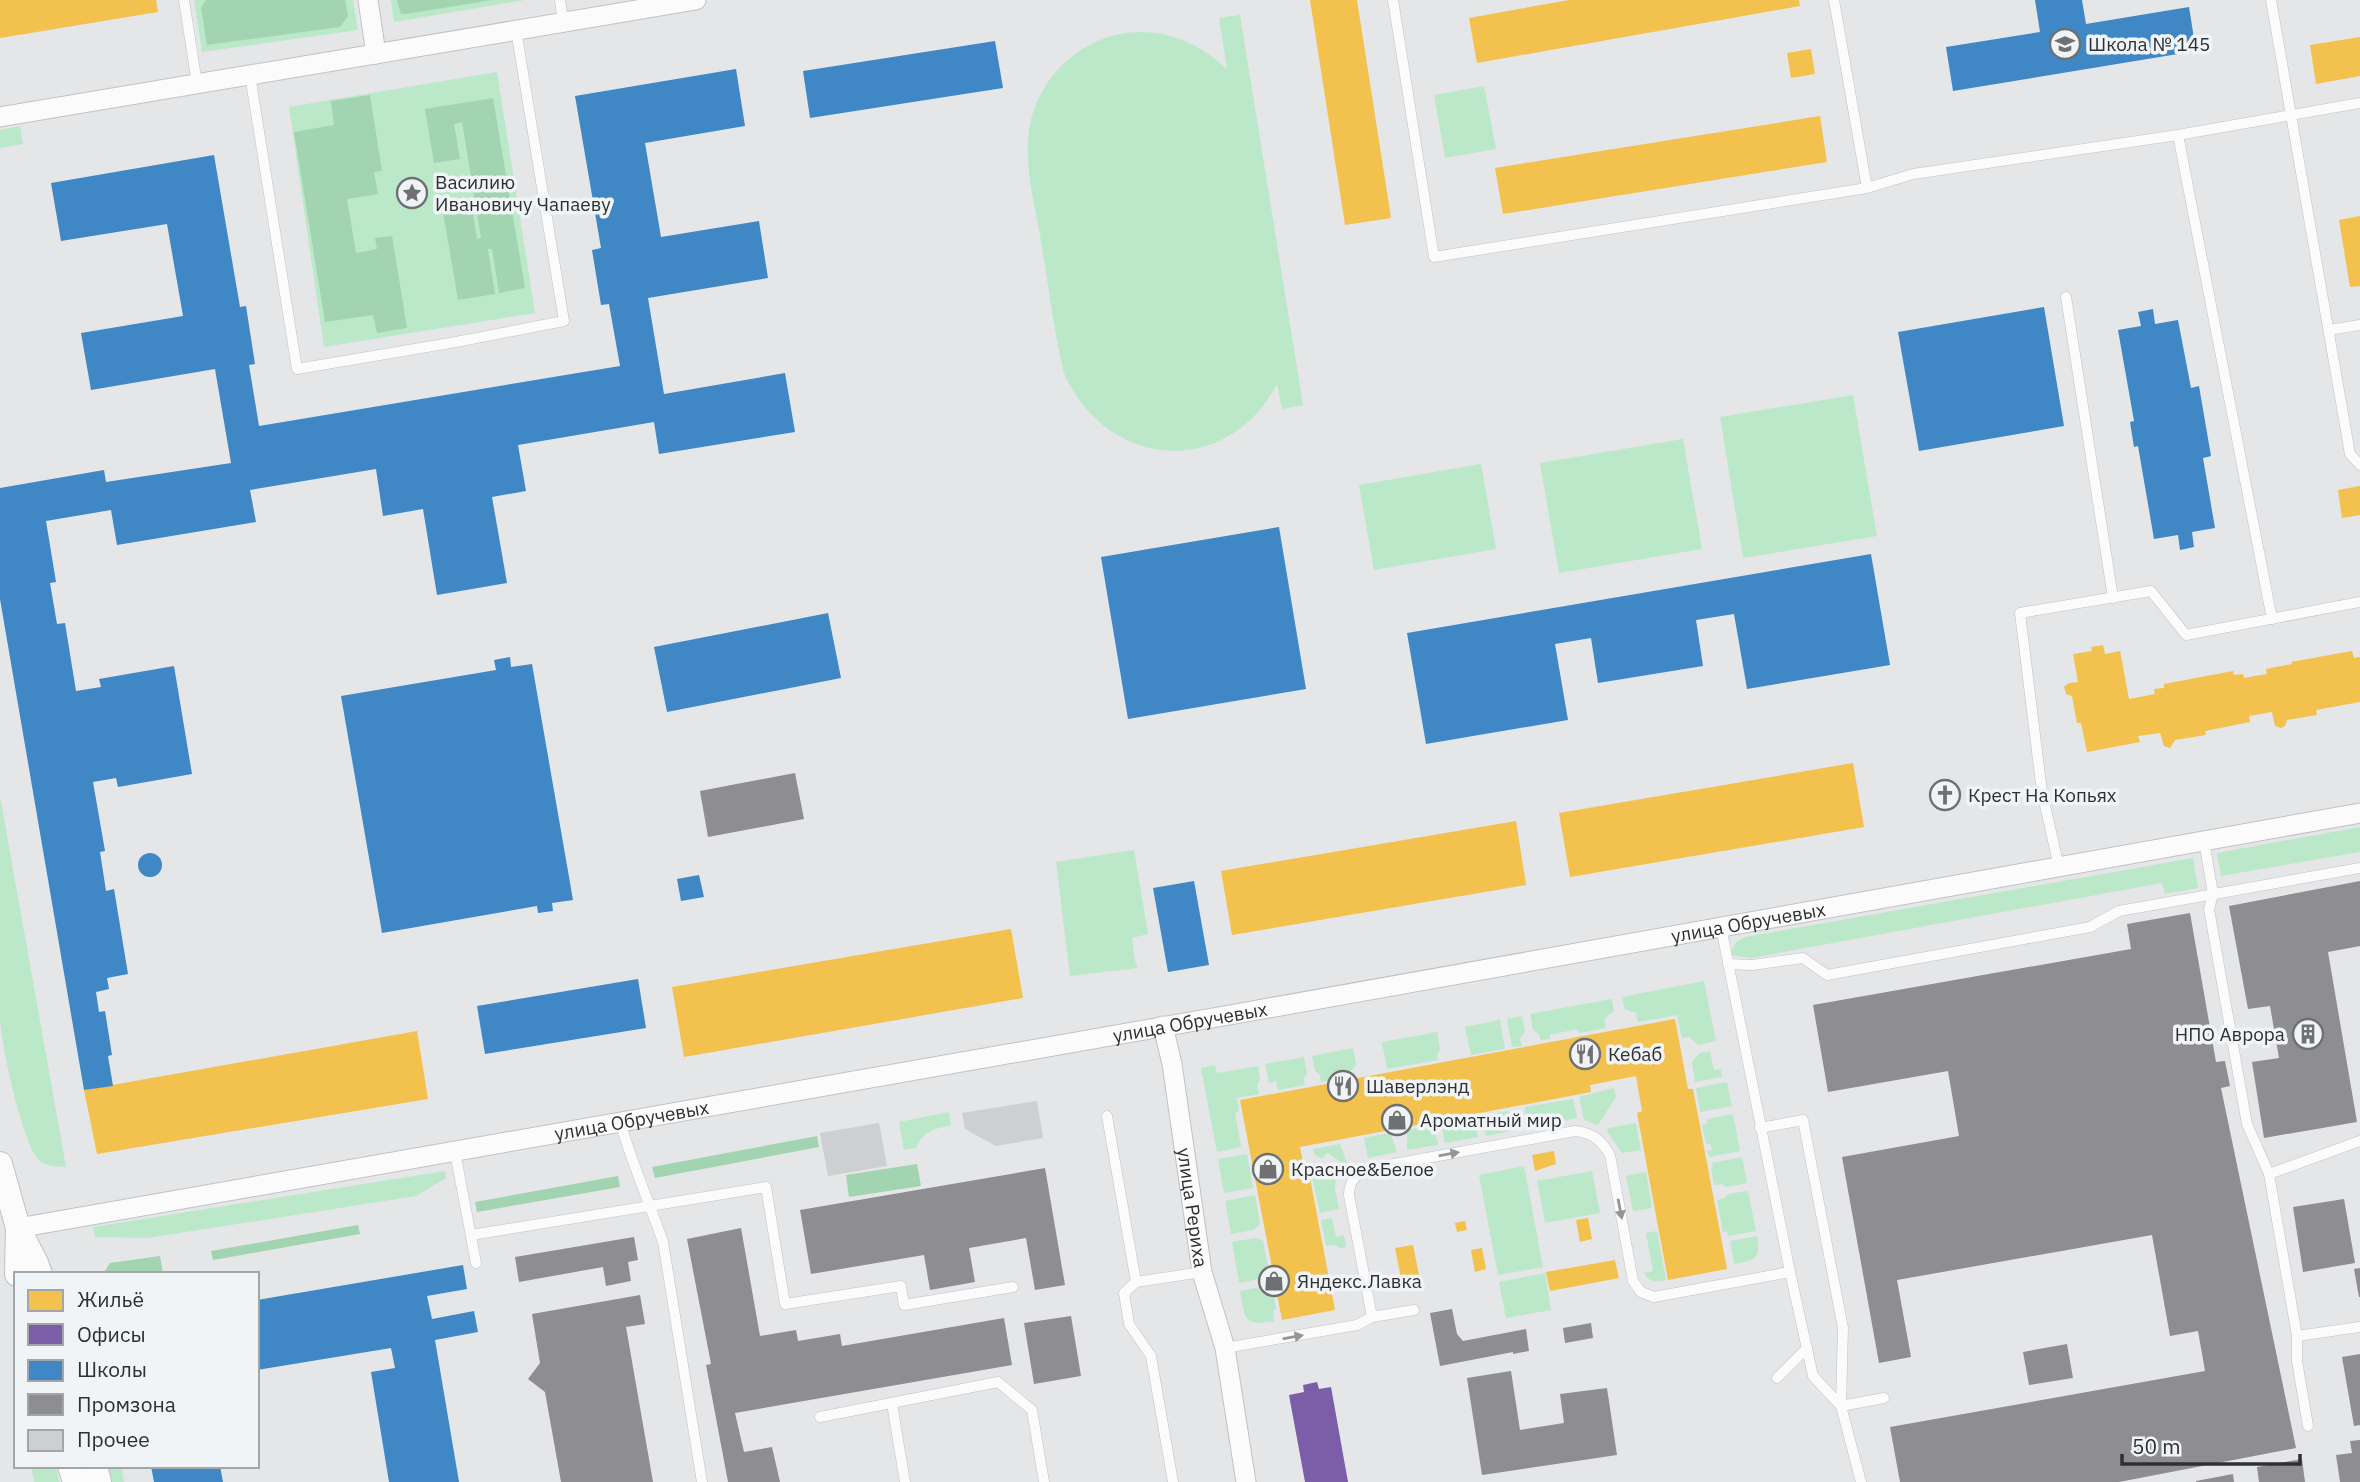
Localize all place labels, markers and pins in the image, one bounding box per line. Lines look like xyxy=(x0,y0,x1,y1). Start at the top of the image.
school or university icon: Школа № 145 xyxy=(2048,27,2082,61)
place label: Школа № 145 xyxy=(2088,32,2210,56)
place label: Василию Ивановичу Чапаеву xyxy=(435,170,611,216)
place icon: Василию Ивановичу Чапаеву xyxy=(395,176,429,210)
church icon: Крест На Копьях xyxy=(1928,778,1962,812)
place label: Крест На Копьях xyxy=(1968,783,2117,807)
building icon: НПО Аврора xyxy=(2291,1017,2325,1051)
place label: НПО Аврора xyxy=(2175,1022,2285,1046)
restaurant icon: Кебаб xyxy=(1568,1037,1602,1071)
place label: Кебаб xyxy=(1608,1042,1662,1066)
restaurant icon: Шаверлэнд xyxy=(1326,1069,1360,1103)
place label: Шаверлэнд xyxy=(1366,1074,1469,1098)
shop icon: Ароматный мир xyxy=(1380,1103,1414,1137)
place label: Ароматный мир xyxy=(1420,1108,1562,1132)
shop icon: Красное&Белое xyxy=(1251,1152,1285,1186)
place label: Красное&Белое xyxy=(1291,1157,1434,1181)
shop icon: Яндекс.Лавка xyxy=(1257,1264,1291,1298)
place label: Яндекс.Лавка xyxy=(1297,1269,1422,1293)

